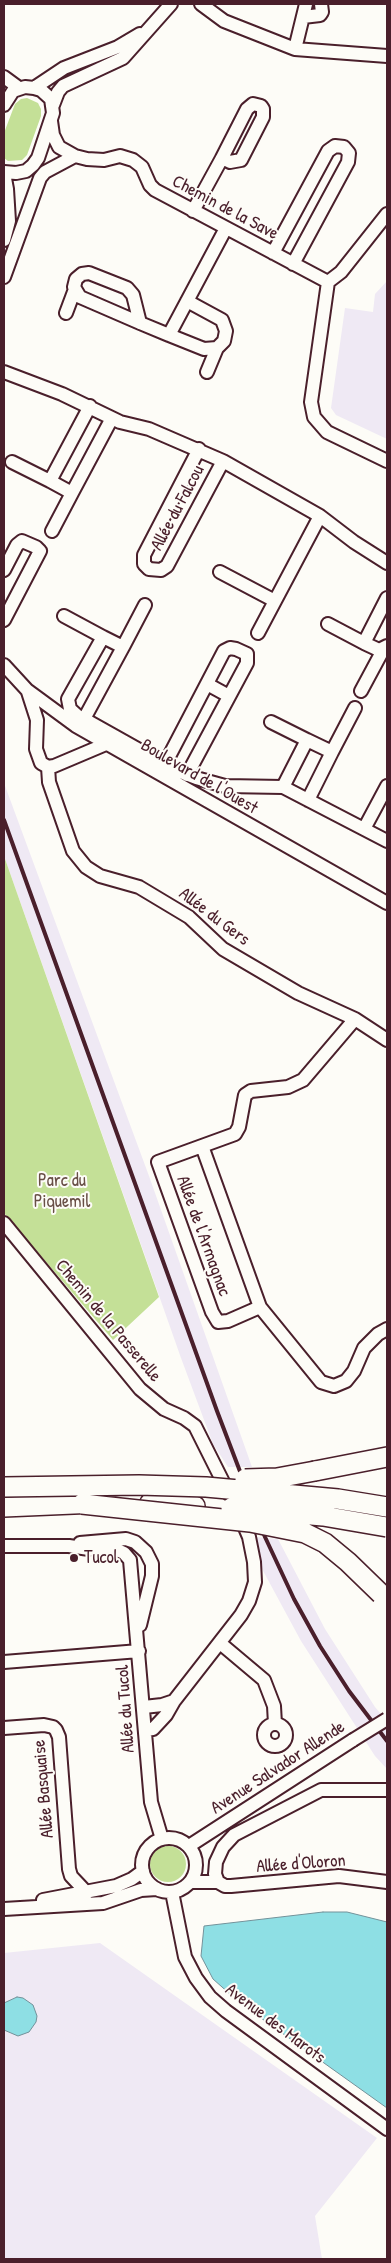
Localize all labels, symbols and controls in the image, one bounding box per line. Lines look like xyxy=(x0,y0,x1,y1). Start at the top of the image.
street label: Chemin de la Save xyxy=(168,171,282,245)
street label: Allée du Falcou xyxy=(147,462,209,554)
street label: Boulevard de l'Ouest xyxy=(137,735,261,819)
street label: Allée du Gers xyxy=(174,883,254,951)
park label: Parc du Piquemil xyxy=(34,1170,90,1212)
street label: Allée de l'Armagnac xyxy=(171,1173,235,1299)
street label: Chemin de la Passerelle xyxy=(50,1255,166,1387)
place label: Tucol xyxy=(84,1547,119,1569)
marker: Tucol xyxy=(68,1552,80,1564)
street label: Allée du Tucol xyxy=(112,1664,140,1754)
street label: Avenue Salvador Allende xyxy=(207,1717,349,1819)
street label: Allée Basquaise xyxy=(29,1739,59,1839)
street label: Allée d'Oloron xyxy=(256,1850,346,1878)
street label: Avenue des Marots xyxy=(221,1979,329,2069)

